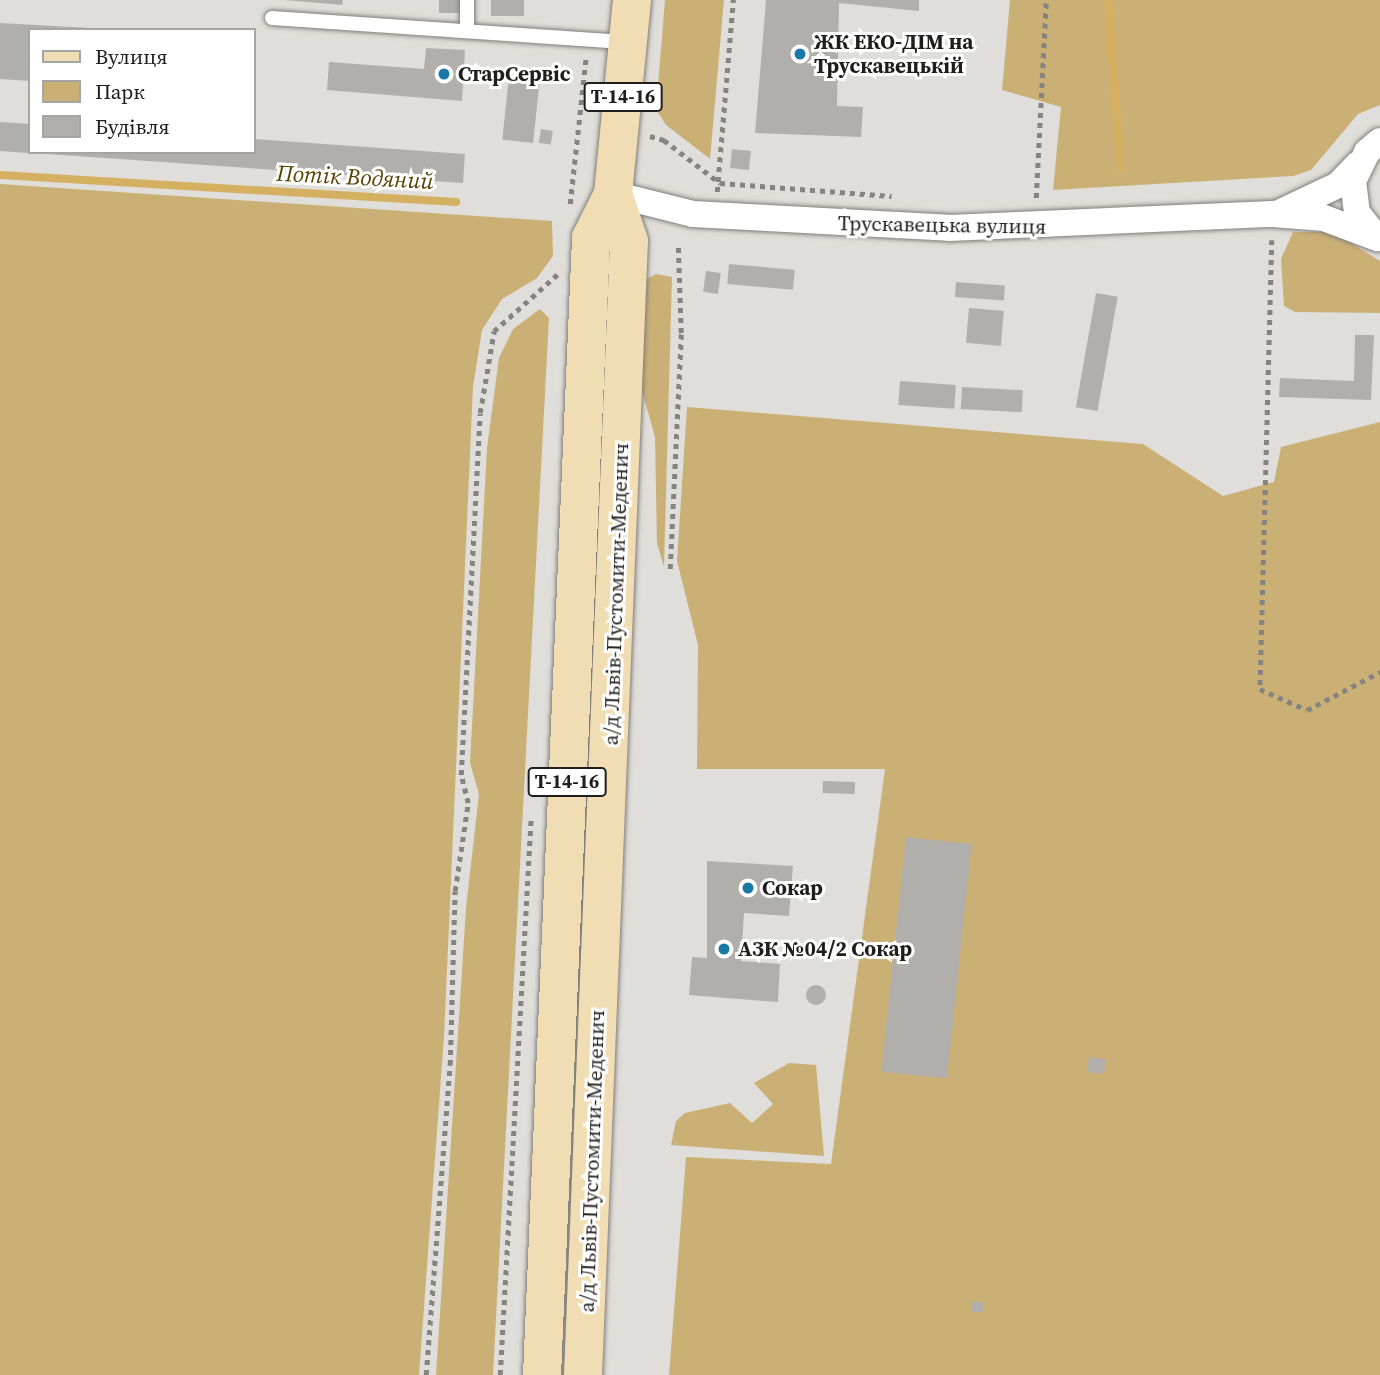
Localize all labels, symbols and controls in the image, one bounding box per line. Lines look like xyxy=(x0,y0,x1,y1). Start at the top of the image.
legend xyxy=(28,28,256,154)
place label: ЖК ЕКО-ДІМ на Трускавецькій xyxy=(814,29,973,79)
text: Вулиця xyxy=(95,42,168,71)
marker: ЖК ЕКО-ДІМ на Трускавецькій xyxy=(792,46,808,62)
place label: СтарСервіс xyxy=(458,61,570,87)
marker: СтарСервіс xyxy=(436,66,452,82)
text: Парк xyxy=(95,77,145,106)
road number: Т-14-16 xyxy=(583,82,663,113)
text: Будівля xyxy=(95,112,170,141)
water label: Потік Водяний xyxy=(276,159,434,195)
street label: Трускавецька вулиця xyxy=(838,211,1046,239)
street label: а/д Львів-Пустомити-Меденич xyxy=(598,442,634,746)
road number: Т-14-16 xyxy=(527,766,607,797)
place label: Сокар xyxy=(762,875,823,901)
marker: Сокар xyxy=(740,880,756,896)
place label: АЗК №04/2 Сокар xyxy=(738,936,912,962)
marker: АЗК №04/2 Сокар xyxy=(716,941,732,957)
street label: а/д Львів-Пустомити-Меденич xyxy=(574,1009,610,1313)

